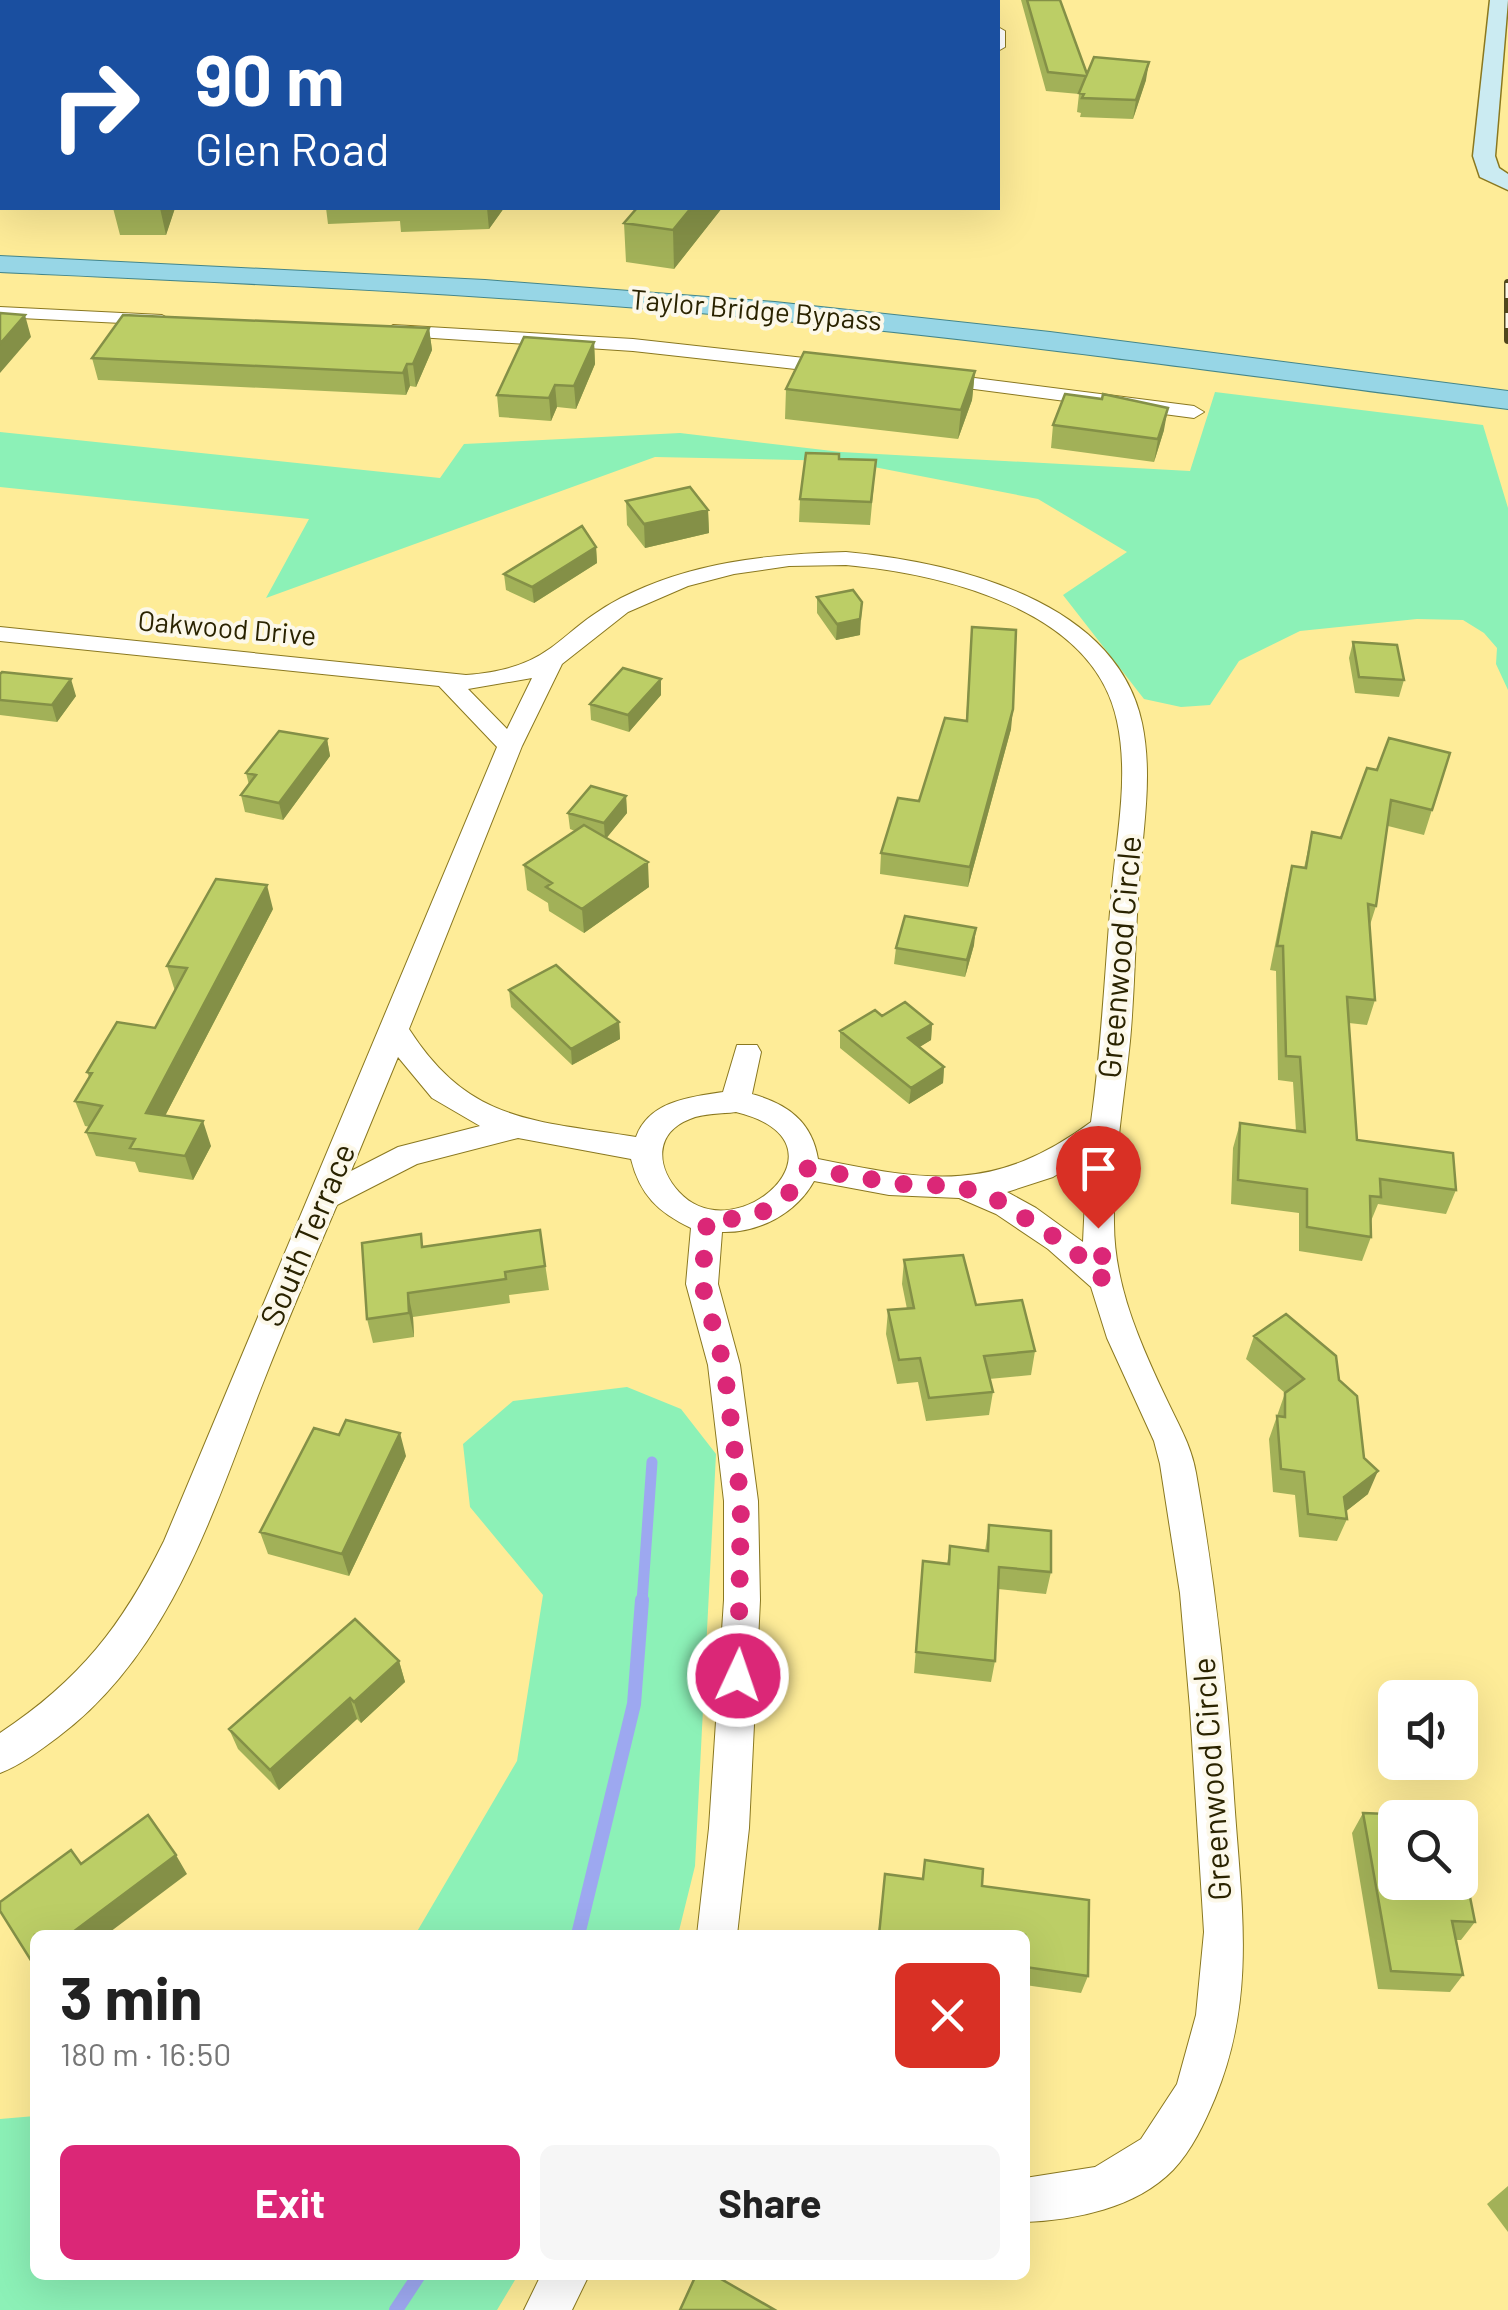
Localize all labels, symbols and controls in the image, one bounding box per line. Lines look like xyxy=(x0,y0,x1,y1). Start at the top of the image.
text: 90 m xyxy=(195,36,345,120)
icon: right xyxy=(30,40,160,170)
text: Glen Road xyxy=(195,121,390,175)
street label: Taylor Bridge Bypass xyxy=(629,281,883,337)
street label: Oakwood Drive xyxy=(136,602,318,652)
street label: Greenwood Circle xyxy=(1088,834,1148,1080)
pin xyxy=(1056,1126,1141,1229)
street label: South Terrace xyxy=(251,1137,362,1331)
icon: arrive xyxy=(1071,1141,1126,1196)
position arrow xyxy=(686,1624,790,1728)
street label: Greenwood Circle xyxy=(1183,1656,1237,1902)
map controls xyxy=(1378,1680,1478,1900)
button: sound xyxy=(1378,1680,1478,1780)
button: search xyxy=(1378,1800,1478,1900)
text: 3 min xyxy=(60,1960,203,2032)
button: close xyxy=(895,1963,1000,2068)
text: 180 m · 16:50 xyxy=(60,2034,231,2072)
button: Exit xyxy=(60,2145,520,2260)
button: Share xyxy=(540,2145,1000,2260)

